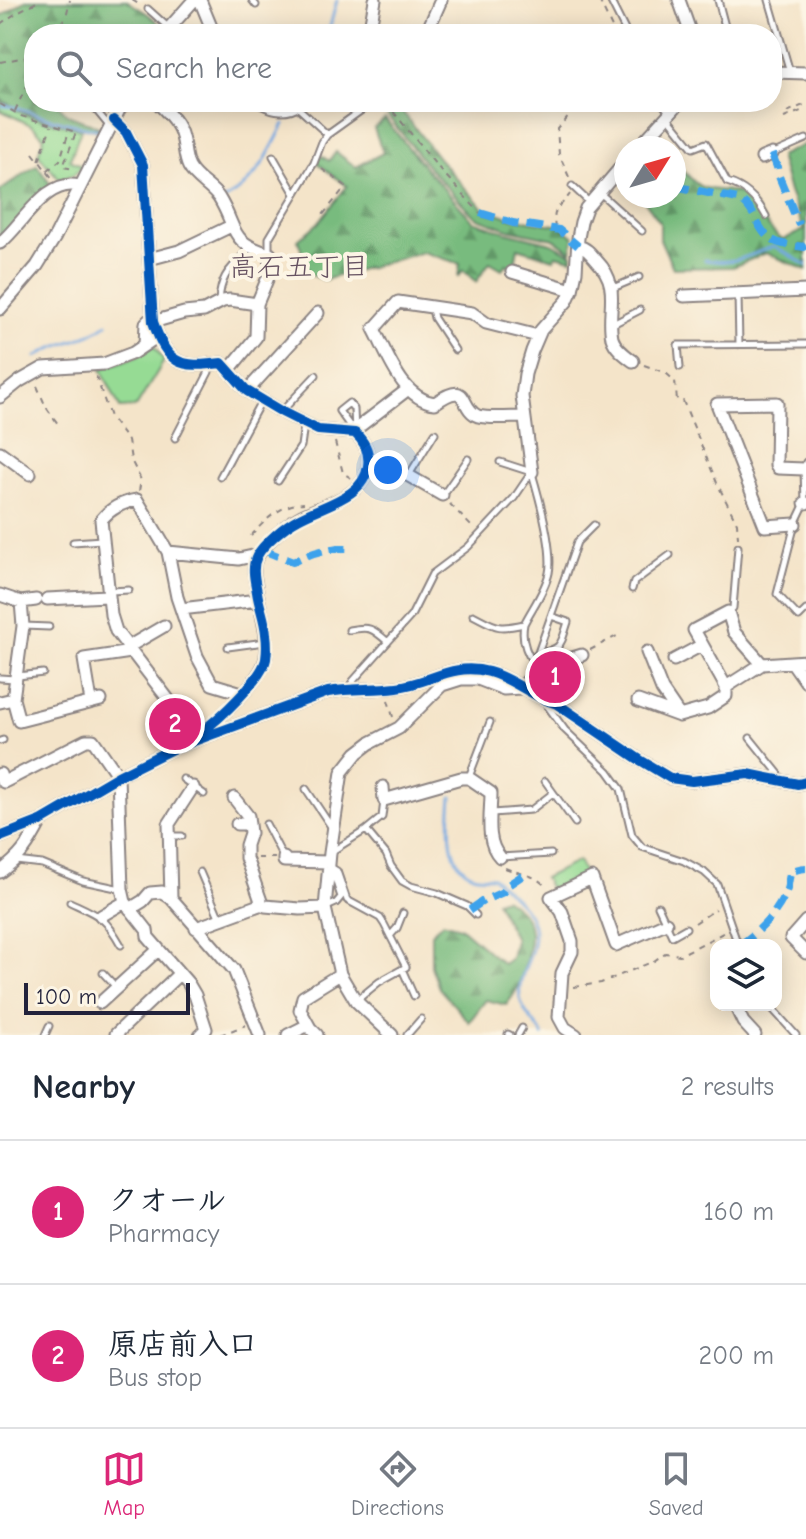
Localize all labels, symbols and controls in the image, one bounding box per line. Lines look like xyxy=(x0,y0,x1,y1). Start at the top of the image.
search box xyxy=(24,24,782,112)
icon: search xyxy=(52,46,96,90)
text: Search here xyxy=(116,51,272,86)
north arrow xyxy=(614,136,686,208)
district label: 高石五丁目 xyxy=(229,251,369,283)
your location xyxy=(368,450,408,490)
pin: 1 xyxy=(529,647,581,707)
pin: 2 xyxy=(149,694,201,754)
map controls xyxy=(710,939,782,1011)
button: layers xyxy=(710,939,782,1011)
scale bar xyxy=(24,979,190,1015)
text: 100 m xyxy=(36,984,97,1010)
text: Nearby xyxy=(32,1067,135,1107)
text: 2 results xyxy=(681,1072,774,1102)
text: クオール xyxy=(108,1183,227,1218)
text: 1 xyxy=(53,1197,63,1227)
text: 160 m xyxy=(704,1197,774,1227)
text: Pharmacy xyxy=(108,1219,219,1249)
text: 原店前入口 xyxy=(108,1327,258,1362)
text: 2 xyxy=(52,1341,64,1371)
text: 200 m xyxy=(699,1341,774,1371)
text: Bus stop xyxy=(108,1363,202,1393)
tab: Map xyxy=(102,1447,146,1521)
tab: Directions xyxy=(351,1447,444,1521)
tab: Saved xyxy=(649,1447,704,1521)

